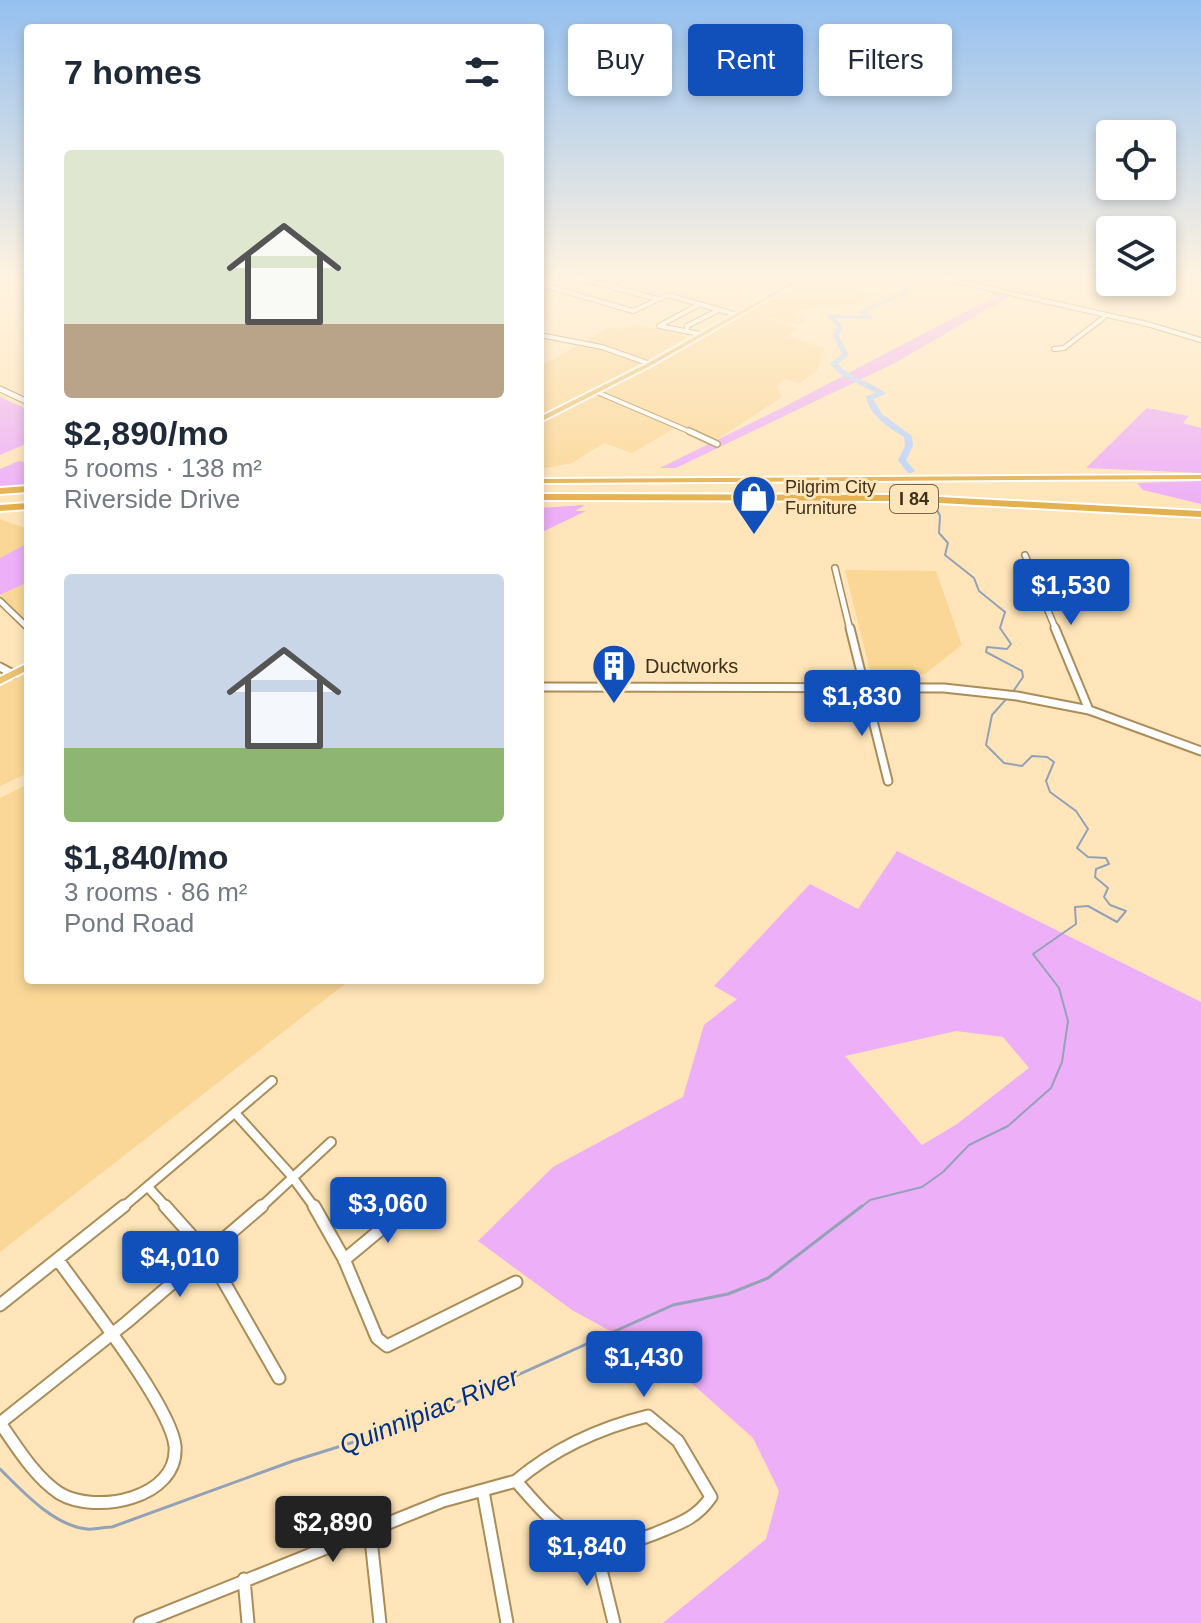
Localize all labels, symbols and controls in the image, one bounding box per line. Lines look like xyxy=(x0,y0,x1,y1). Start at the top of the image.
chip: Buy xyxy=(568,24,672,96)
chip: Rent xyxy=(688,24,803,96)
chip: Filters xyxy=(819,24,952,96)
icon: filters xyxy=(460,50,504,94)
text: 7 homes xyxy=(64,53,202,91)
map controls xyxy=(1096,120,1176,296)
button: locate xyxy=(1096,120,1176,200)
icon: home xyxy=(212,202,356,346)
button: layers xyxy=(1096,216,1176,296)
text: $2,890/mo xyxy=(64,414,228,452)
text: 5 rooms · 138 m² xyxy=(64,453,262,483)
shop icon: Pilgrim City Furniture xyxy=(730,473,778,536)
place label: Pilgrim City Furniture xyxy=(785,477,876,518)
text: Riverside Drive xyxy=(64,484,240,514)
road number: I 84 xyxy=(890,485,938,513)
pin: $1,530 xyxy=(1006,559,1136,627)
text: $1,530 xyxy=(1031,570,1111,600)
icon: home xyxy=(212,626,356,770)
building icon: Ductworks xyxy=(590,642,638,705)
place label: Ductworks xyxy=(645,655,738,677)
pin: $1,830 xyxy=(797,670,927,738)
text: $1,830 xyxy=(822,681,902,711)
text: $1,840/mo xyxy=(64,838,228,876)
text: 3 rooms · 86 m² xyxy=(64,877,248,907)
text: Pond Road xyxy=(64,908,194,938)
pin: $3,060 xyxy=(323,1177,453,1245)
text: $3,060 xyxy=(348,1188,428,1218)
pin: $4,010 xyxy=(115,1231,245,1299)
text: $4,010 xyxy=(140,1242,220,1272)
pin: $1,430 xyxy=(579,1331,709,1399)
text: $1,430 xyxy=(604,1342,684,1372)
water label: Quinnipiac River xyxy=(335,1361,524,1461)
pin: $2,890 xyxy=(268,1496,398,1564)
text: $2,890 xyxy=(293,1507,373,1537)
pin: $1,840 xyxy=(522,1520,652,1588)
text: $1,840 xyxy=(547,1531,627,1561)

